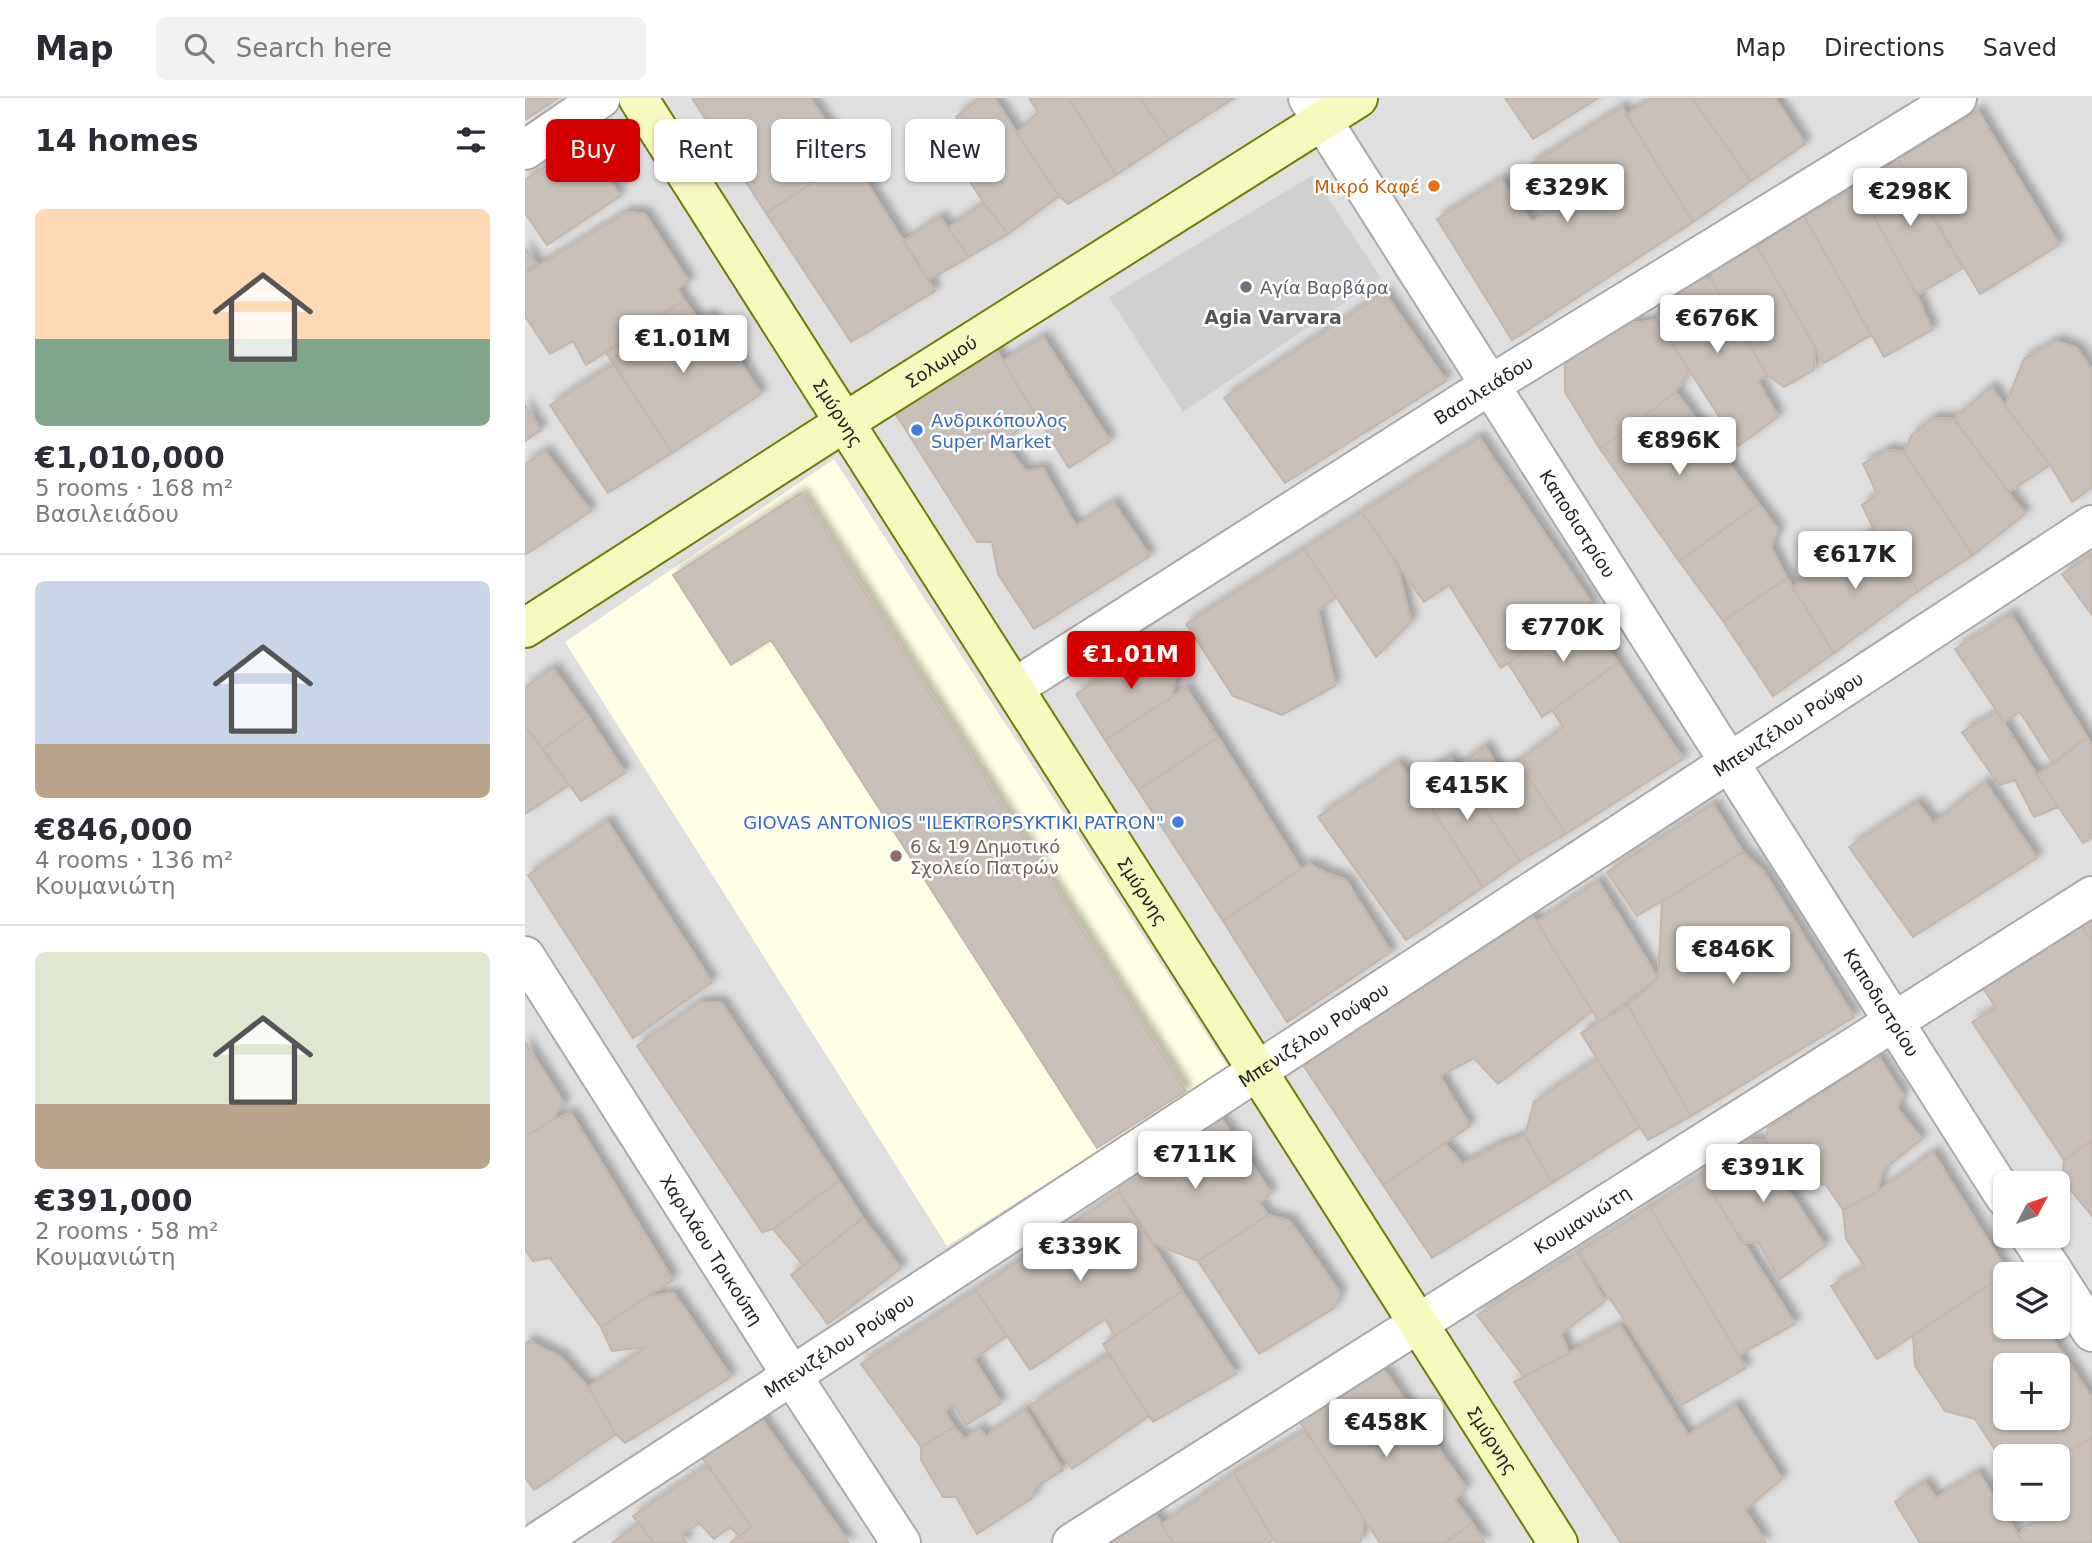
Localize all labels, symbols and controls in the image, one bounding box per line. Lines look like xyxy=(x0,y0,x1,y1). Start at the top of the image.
search box xyxy=(156,17,646,80)
text: Map xyxy=(35,29,114,68)
icon: search xyxy=(180,29,218,67)
text: Search here xyxy=(236,33,392,63)
text: Map xyxy=(1735,34,1786,62)
text: Directions xyxy=(1824,34,1945,62)
text: Saved xyxy=(1983,34,2057,62)
chip: Buy xyxy=(546,119,640,182)
chip: Rent xyxy=(654,119,757,182)
chip: Filters xyxy=(771,119,891,182)
chip: New xyxy=(905,119,1005,182)
icon: filters xyxy=(452,121,490,159)
text: 14 homes xyxy=(35,123,199,158)
pin: €329K xyxy=(1518,164,1616,224)
pin: €298K xyxy=(1861,169,1959,228)
text: €329K xyxy=(1526,174,1608,200)
place label: Μικρό Καφέ xyxy=(1314,176,1420,197)
marker: Μικρό Καφέ xyxy=(1426,178,1442,194)
text: €298K xyxy=(1869,178,1951,204)
icon: home xyxy=(200,254,326,380)
place label: Αγία Βαρβάρα xyxy=(1260,277,1389,298)
marker: Αγία Βαρβάρα xyxy=(1238,279,1254,295)
pin: €676K xyxy=(1668,296,1766,355)
text: €676K xyxy=(1676,305,1758,331)
district label: Agia Varvara xyxy=(1204,306,1342,328)
pin: €1.01M xyxy=(626,316,740,375)
text: €1.01M xyxy=(635,325,731,351)
street label: Σολωμού xyxy=(901,331,981,392)
street label: Βασιλειάδου xyxy=(1430,351,1536,429)
street label: Σμύρνης xyxy=(809,375,868,451)
place label: Ανδρικόπουλος Super Market xyxy=(931,410,1068,452)
pin: €896K xyxy=(1630,418,1728,477)
marker: Ανδρικόπουλος Super Market xyxy=(909,422,925,438)
text: €896K xyxy=(1638,427,1720,453)
text: €1,010,000 xyxy=(35,440,225,475)
street label: Καποδιστρίου xyxy=(1536,466,1620,582)
text: 5 rooms · 168 m² xyxy=(35,475,233,501)
text: Βασιλειάδου xyxy=(35,501,179,527)
pin: €617K xyxy=(1806,532,1904,591)
text: €617K xyxy=(1814,541,1896,567)
pin: €770K xyxy=(1514,604,1612,664)
text: €770K xyxy=(1522,614,1604,640)
icon: home xyxy=(200,626,326,752)
pin: €1.01M xyxy=(1074,632,1188,691)
text: €1.01M xyxy=(1083,641,1179,667)
street label: Μπενιζέλου Ρούφου xyxy=(1709,667,1867,781)
pin: €415K xyxy=(1418,762,1516,822)
text: €415K xyxy=(1426,772,1508,798)
text: €846,000 xyxy=(35,812,193,847)
place label: GIOVAS ANTONIOS "ILEKTROPSYKTIKI PATRON" xyxy=(743,812,1164,833)
marker: GIOVAS ANTONIOS "ILEKTROPSYKTIKI PATRON" xyxy=(1170,814,1186,830)
place label: 6 & 19 Δημοτικό Σχολείο Πατρών xyxy=(910,836,1060,878)
text: 4 rooms · 136 m² xyxy=(35,847,233,873)
marker: 6 & 19 Δημοτικό Σχολείο Πατρών xyxy=(888,848,904,864)
street label: Σμύρνης xyxy=(1113,853,1172,929)
text: Κουμανιώτη xyxy=(35,873,176,899)
pin: €846K xyxy=(1684,926,1782,986)
text: €846K xyxy=(1692,936,1774,962)
street label: Καποδιστρίου xyxy=(1840,945,1924,1060)
street label: Μπενιζέλου Ρούφου xyxy=(1234,978,1392,1091)
icon: home xyxy=(200,997,326,1123)
pin: €711K xyxy=(1146,1132,1244,1191)
text: €711K xyxy=(1154,1141,1236,1167)
pin: €391K xyxy=(1714,1144,1812,1204)
text: €391K xyxy=(1722,1154,1804,1180)
street label: Χαριλάου Τρικούπη xyxy=(656,1171,767,1329)
north arrow xyxy=(1993,1171,2070,1248)
map controls xyxy=(1993,1171,2070,1521)
street label: Κουμανιώτη xyxy=(1530,1181,1634,1258)
text: €391,000 xyxy=(35,1183,193,1218)
text: 2 rooms · 58 m² xyxy=(35,1218,219,1244)
pin: €339K xyxy=(1031,1224,1129,1283)
text: €339K xyxy=(1039,1233,1121,1259)
text: Κουμανιώτη xyxy=(35,1244,176,1270)
button: layers xyxy=(1993,1262,2070,1339)
street label: Μπενιζέλου Ρούφου xyxy=(760,1288,918,1402)
button: + xyxy=(1993,1353,2070,1430)
pin: €458K xyxy=(1337,1400,1435,1459)
street label: Σμύρνης xyxy=(1463,1402,1522,1478)
text: €458K xyxy=(1345,1409,1427,1435)
button: − xyxy=(1993,1444,2070,1521)

